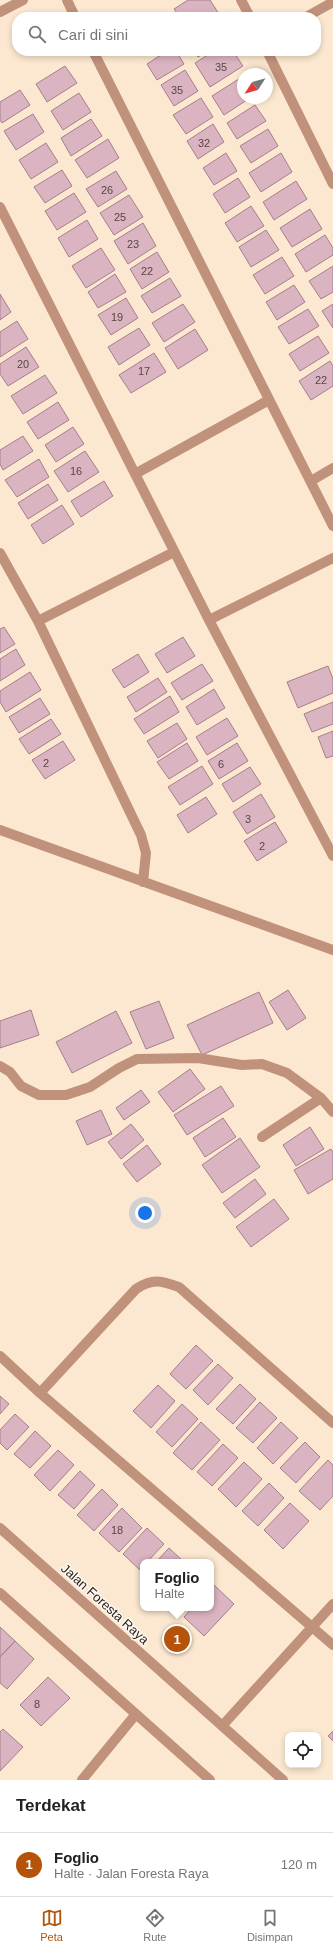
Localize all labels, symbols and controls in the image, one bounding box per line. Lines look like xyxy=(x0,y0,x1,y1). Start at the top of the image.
search box xyxy=(12,12,321,56)
icon: search xyxy=(26,23,48,45)
text: Cari di sini xyxy=(58,26,128,43)
house number: 35 xyxy=(215,61,227,73)
north arrow xyxy=(237,68,273,104)
house number: 35 xyxy=(171,84,183,96)
house number: 32 xyxy=(198,137,210,149)
house number: 26 xyxy=(101,184,113,196)
house number: 25 xyxy=(114,211,126,223)
house number: 23 xyxy=(127,238,139,250)
house number: 22 xyxy=(141,265,153,277)
house number: 19 xyxy=(111,311,123,323)
house number: 20 xyxy=(17,358,29,370)
house number: 17 xyxy=(138,365,150,377)
house number: 22 xyxy=(315,374,327,386)
house number: 16 xyxy=(70,465,82,477)
house number: 2 xyxy=(43,757,49,769)
house number: 6 xyxy=(218,758,224,770)
house number: 3 xyxy=(245,813,251,825)
house number: 2 xyxy=(259,840,265,852)
your location xyxy=(135,1203,155,1223)
house number: 18 xyxy=(111,1524,123,1536)
popup xyxy=(140,1559,214,1611)
street label: Jalan Foresta Raya xyxy=(58,1561,152,1648)
text: Foglio xyxy=(155,1569,200,1586)
text: Halte xyxy=(155,1586,185,1601)
pin: 1 xyxy=(164,1624,190,1654)
house number: 8 xyxy=(34,1698,40,1710)
map controls xyxy=(285,1732,321,1768)
button: locate xyxy=(285,1732,321,1768)
text: Terdekat xyxy=(16,1796,86,1815)
text: Foglio xyxy=(54,1849,99,1866)
text: 1 xyxy=(25,1857,33,1872)
text: 120 m xyxy=(281,1857,317,1872)
text: Halte · Jalan Foresta Raya xyxy=(54,1866,209,1881)
tab: Peta xyxy=(40,1907,63,1943)
tab: Rute xyxy=(143,1907,167,1943)
tab: Disimpan xyxy=(247,1907,293,1943)

